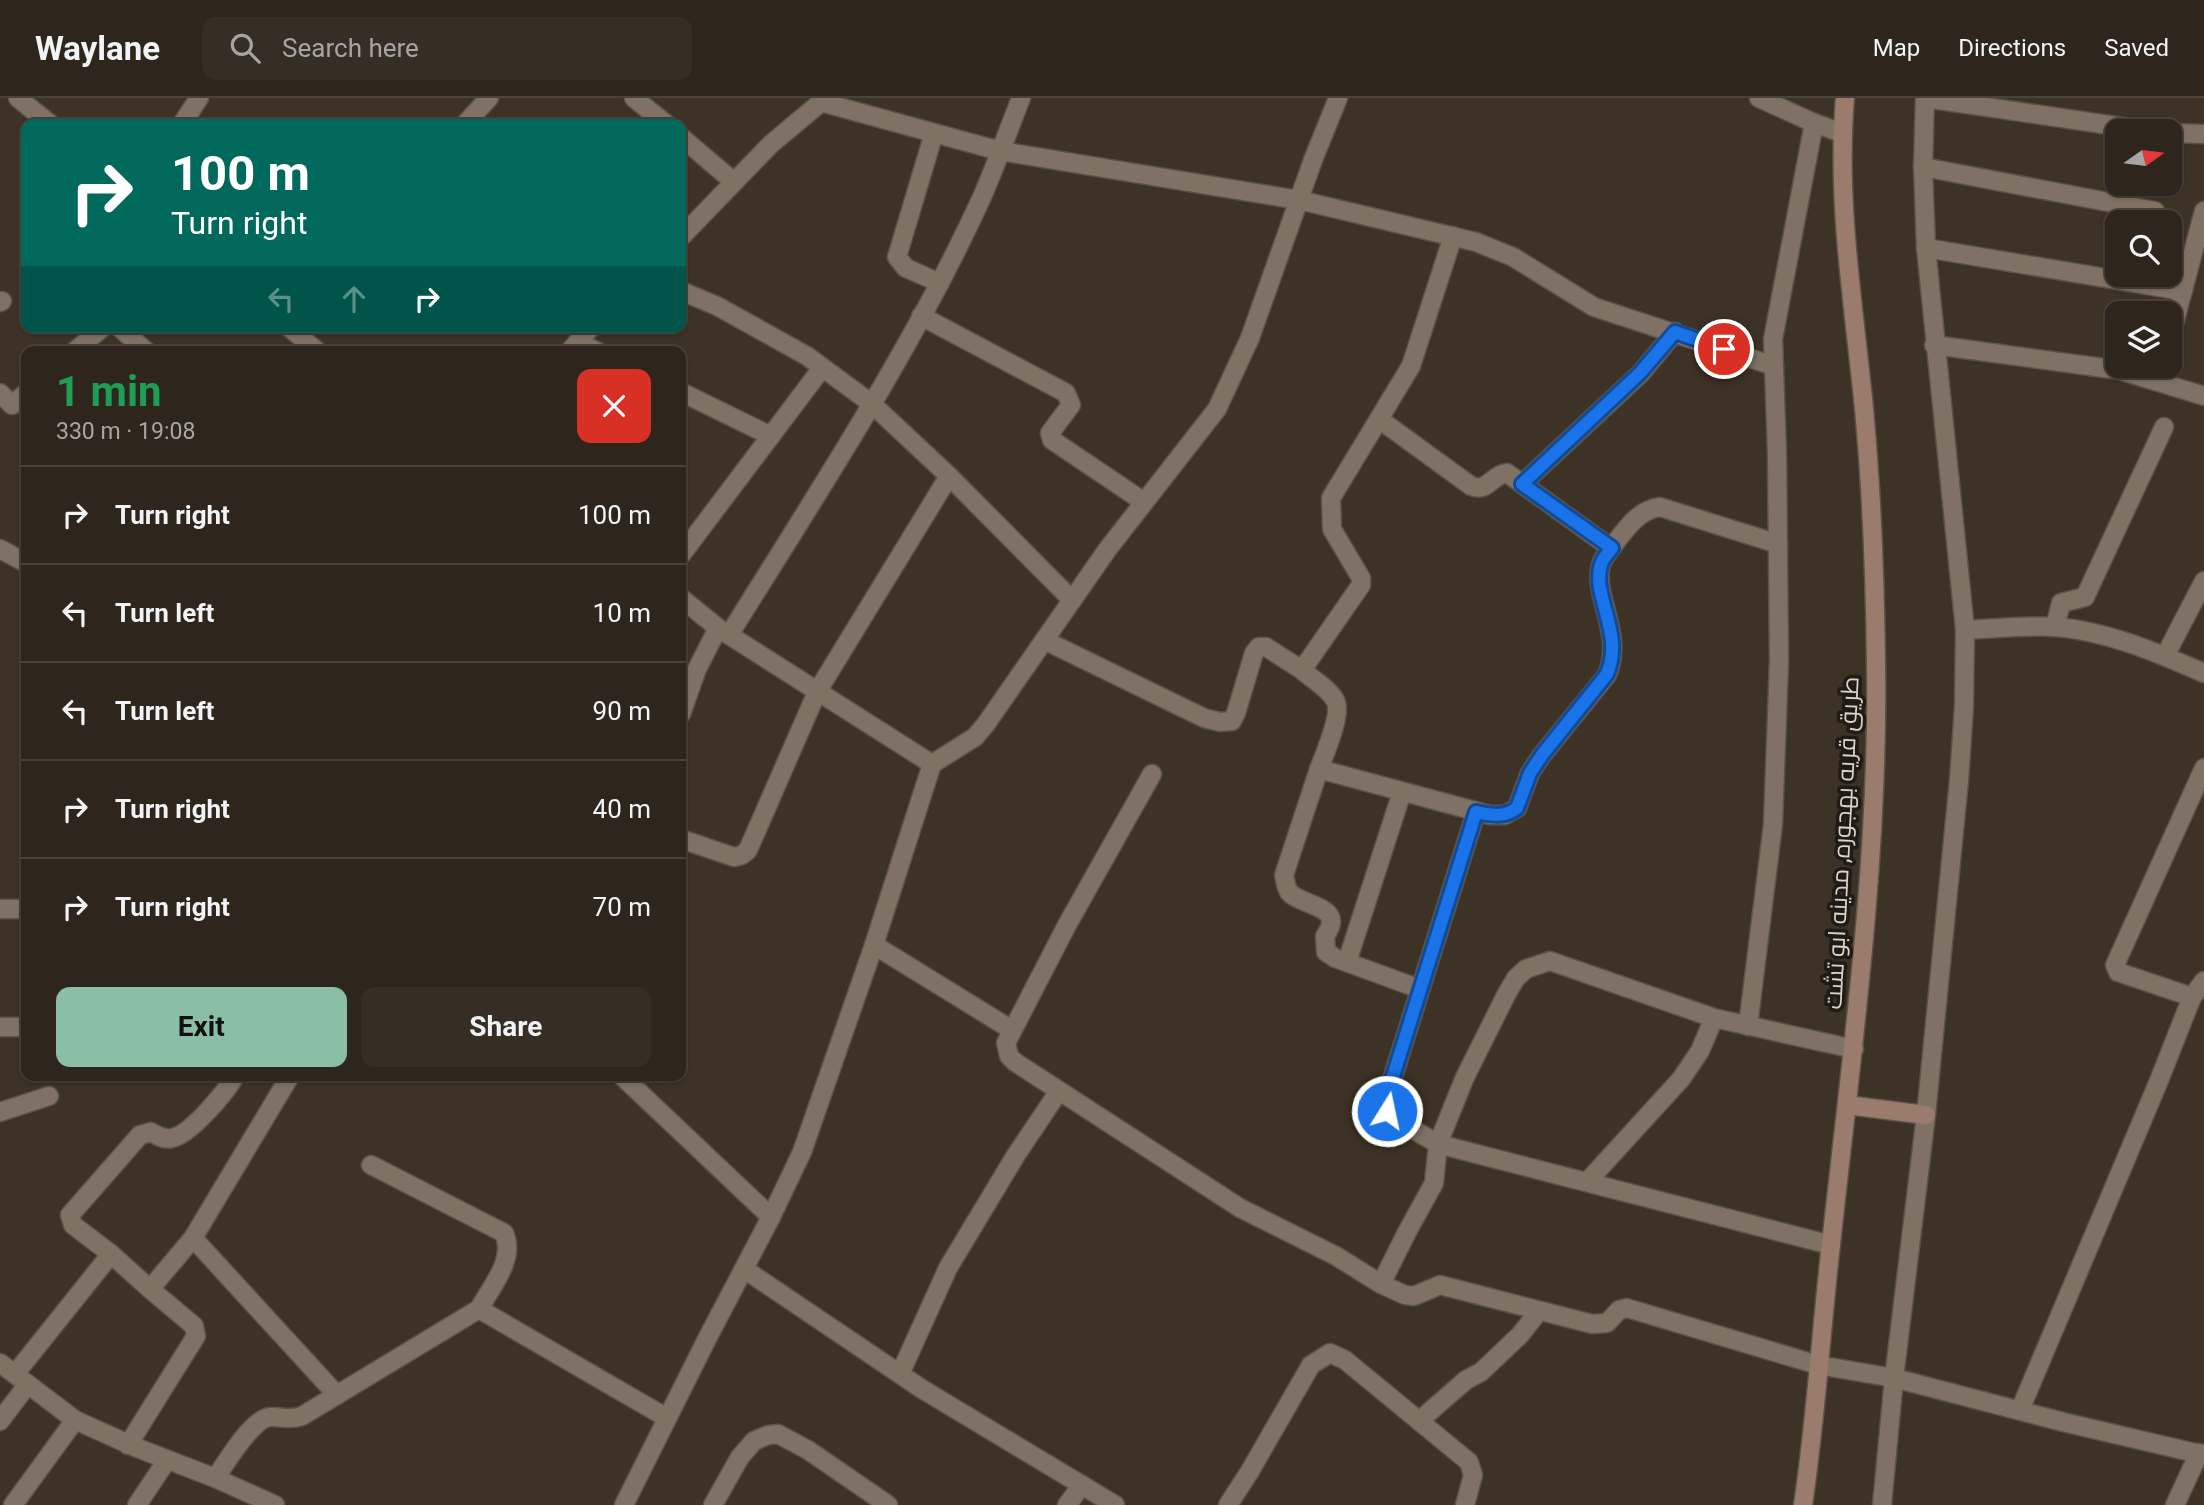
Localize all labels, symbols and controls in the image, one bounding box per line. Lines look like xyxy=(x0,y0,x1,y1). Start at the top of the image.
search box xyxy=(202,17,692,80)
text: Waylane xyxy=(35,29,160,68)
icon: search xyxy=(226,29,264,67)
text: Search here xyxy=(282,33,419,63)
text: Map xyxy=(1873,34,1920,62)
text: Directions xyxy=(1958,34,2066,62)
text: Saved xyxy=(2104,34,2169,62)
north arrow xyxy=(2105,119,2182,196)
map controls xyxy=(2105,119,2182,378)
text: 100 m xyxy=(171,145,310,202)
icon: right xyxy=(56,147,147,238)
text: Turn right xyxy=(171,204,307,242)
button: search xyxy=(2105,210,2182,287)
icon: left xyxy=(262,280,300,318)
icon: ahead xyxy=(335,280,373,318)
icon: right xyxy=(408,280,446,318)
button: layers xyxy=(2105,301,2182,378)
pin xyxy=(1694,319,1754,379)
icon: arrive xyxy=(1705,330,1743,368)
text: 1 min xyxy=(56,367,162,416)
button: close xyxy=(577,369,651,443)
text: 330 m · 19:08 xyxy=(56,418,195,445)
icon: right xyxy=(56,496,94,534)
text: Turn right xyxy=(115,500,230,530)
text: 100 m xyxy=(578,500,651,530)
icon: left xyxy=(56,594,94,632)
text: Turn left xyxy=(115,598,214,628)
text: 10 m xyxy=(593,598,651,628)
street label: طريق قريه بهجوره, مدينه ابو تشت xyxy=(1819,676,1866,1010)
icon: left xyxy=(56,692,94,730)
text: Turn left xyxy=(115,696,214,726)
text: 90 m xyxy=(593,696,651,726)
icon: right xyxy=(56,790,94,828)
text: Turn right xyxy=(115,794,230,824)
text: 40 m xyxy=(593,794,651,824)
icon: right xyxy=(56,888,94,926)
text: Turn right xyxy=(115,892,230,922)
text: 70 m xyxy=(593,892,651,922)
button: Exit xyxy=(56,987,347,1067)
button: Share xyxy=(361,987,651,1067)
position arrow xyxy=(1350,1074,1424,1148)

